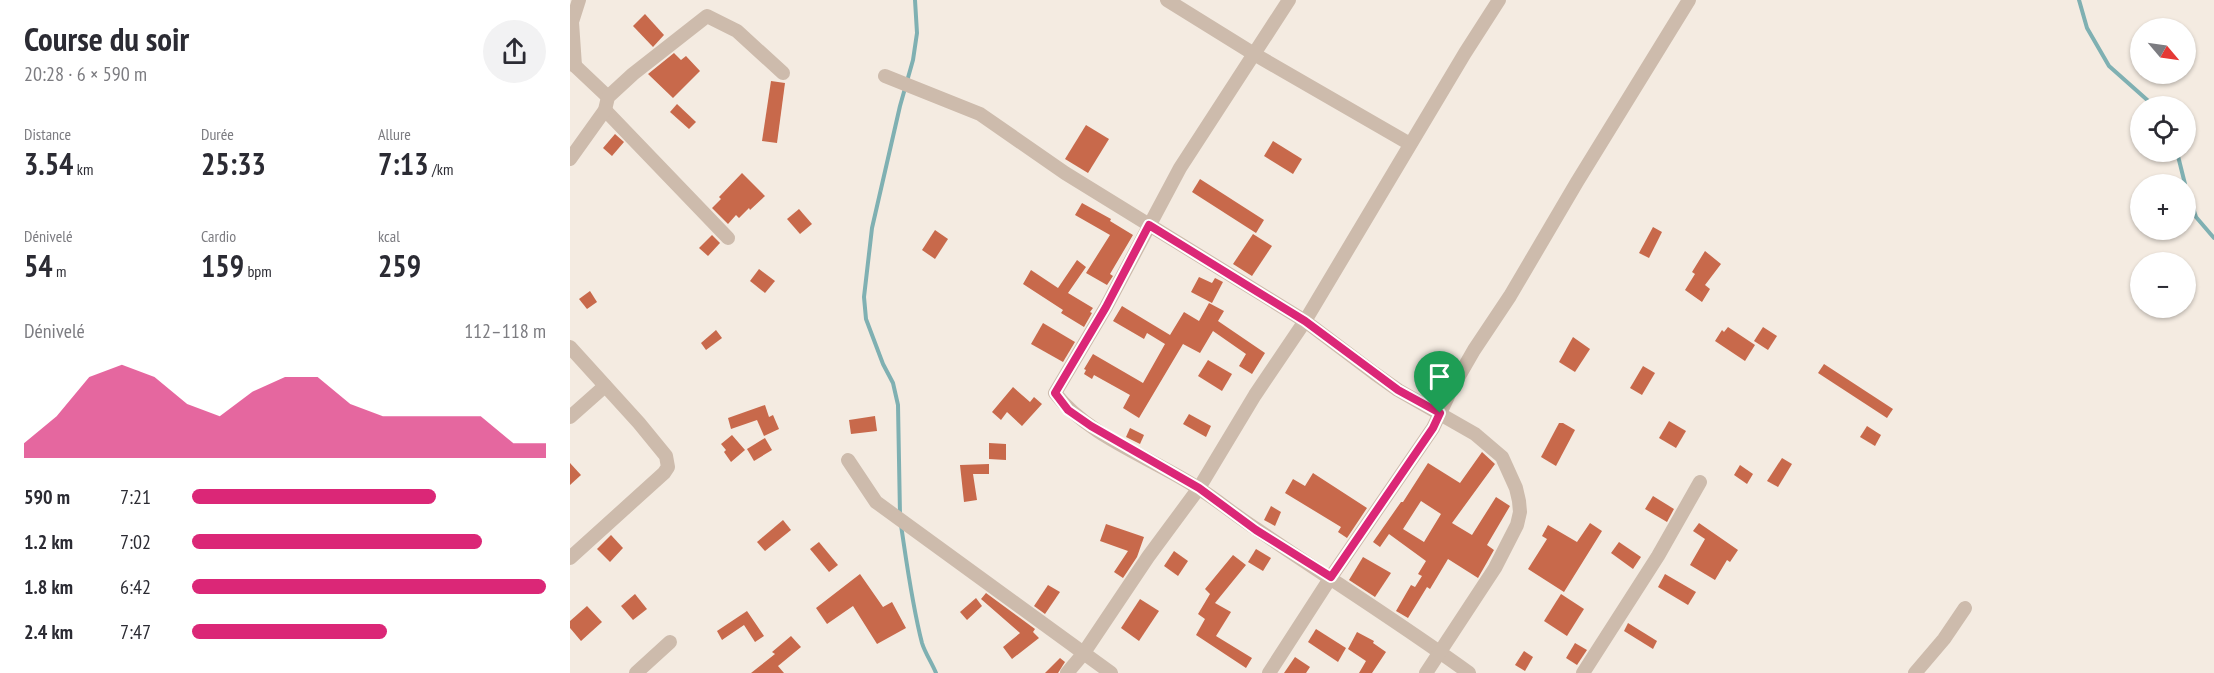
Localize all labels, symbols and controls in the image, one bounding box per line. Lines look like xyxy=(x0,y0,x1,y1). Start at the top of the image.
text: Course du soir xyxy=(24,17,189,60)
north arrow xyxy=(2130,18,2196,84)
map controls xyxy=(2130,18,2196,318)
button: share xyxy=(483,20,546,83)
text: 20:28 · 6 × 590 m xyxy=(24,61,147,87)
button: locate xyxy=(2130,96,2196,162)
text: Distance xyxy=(24,124,71,144)
text: Durée xyxy=(201,124,234,144)
text: Allure xyxy=(378,124,411,144)
text: 3.54 xyxy=(24,144,73,183)
text: 25:33 xyxy=(201,144,266,183)
text: 7:13 xyxy=(378,144,429,183)
text: km xyxy=(73,159,93,179)
text: /km xyxy=(429,159,453,179)
button: + xyxy=(2130,174,2196,240)
text: Dénivelé xyxy=(24,226,73,246)
text: Cardio xyxy=(201,226,236,246)
text: kcal xyxy=(378,226,400,246)
text: 54 xyxy=(24,246,53,285)
text: 159 xyxy=(201,246,244,285)
text: 259 xyxy=(378,246,421,285)
button: − xyxy=(2130,252,2196,318)
text: m xyxy=(53,261,67,281)
text: bpm xyxy=(244,261,272,281)
text: Dénivelé xyxy=(24,318,85,344)
text: 112–118 m xyxy=(464,318,546,344)
pin xyxy=(1414,351,1465,413)
icon: arrive xyxy=(1423,360,1456,393)
text: 590 m xyxy=(24,484,70,510)
text: 7:21 xyxy=(120,484,151,510)
text: 1.2 km xyxy=(24,529,73,555)
text: 7:02 xyxy=(120,529,151,555)
text: 1.8 km xyxy=(24,574,73,600)
text: 6:42 xyxy=(120,574,151,600)
text: 2.4 km xyxy=(24,619,73,645)
text: 7:47 xyxy=(120,619,151,645)

